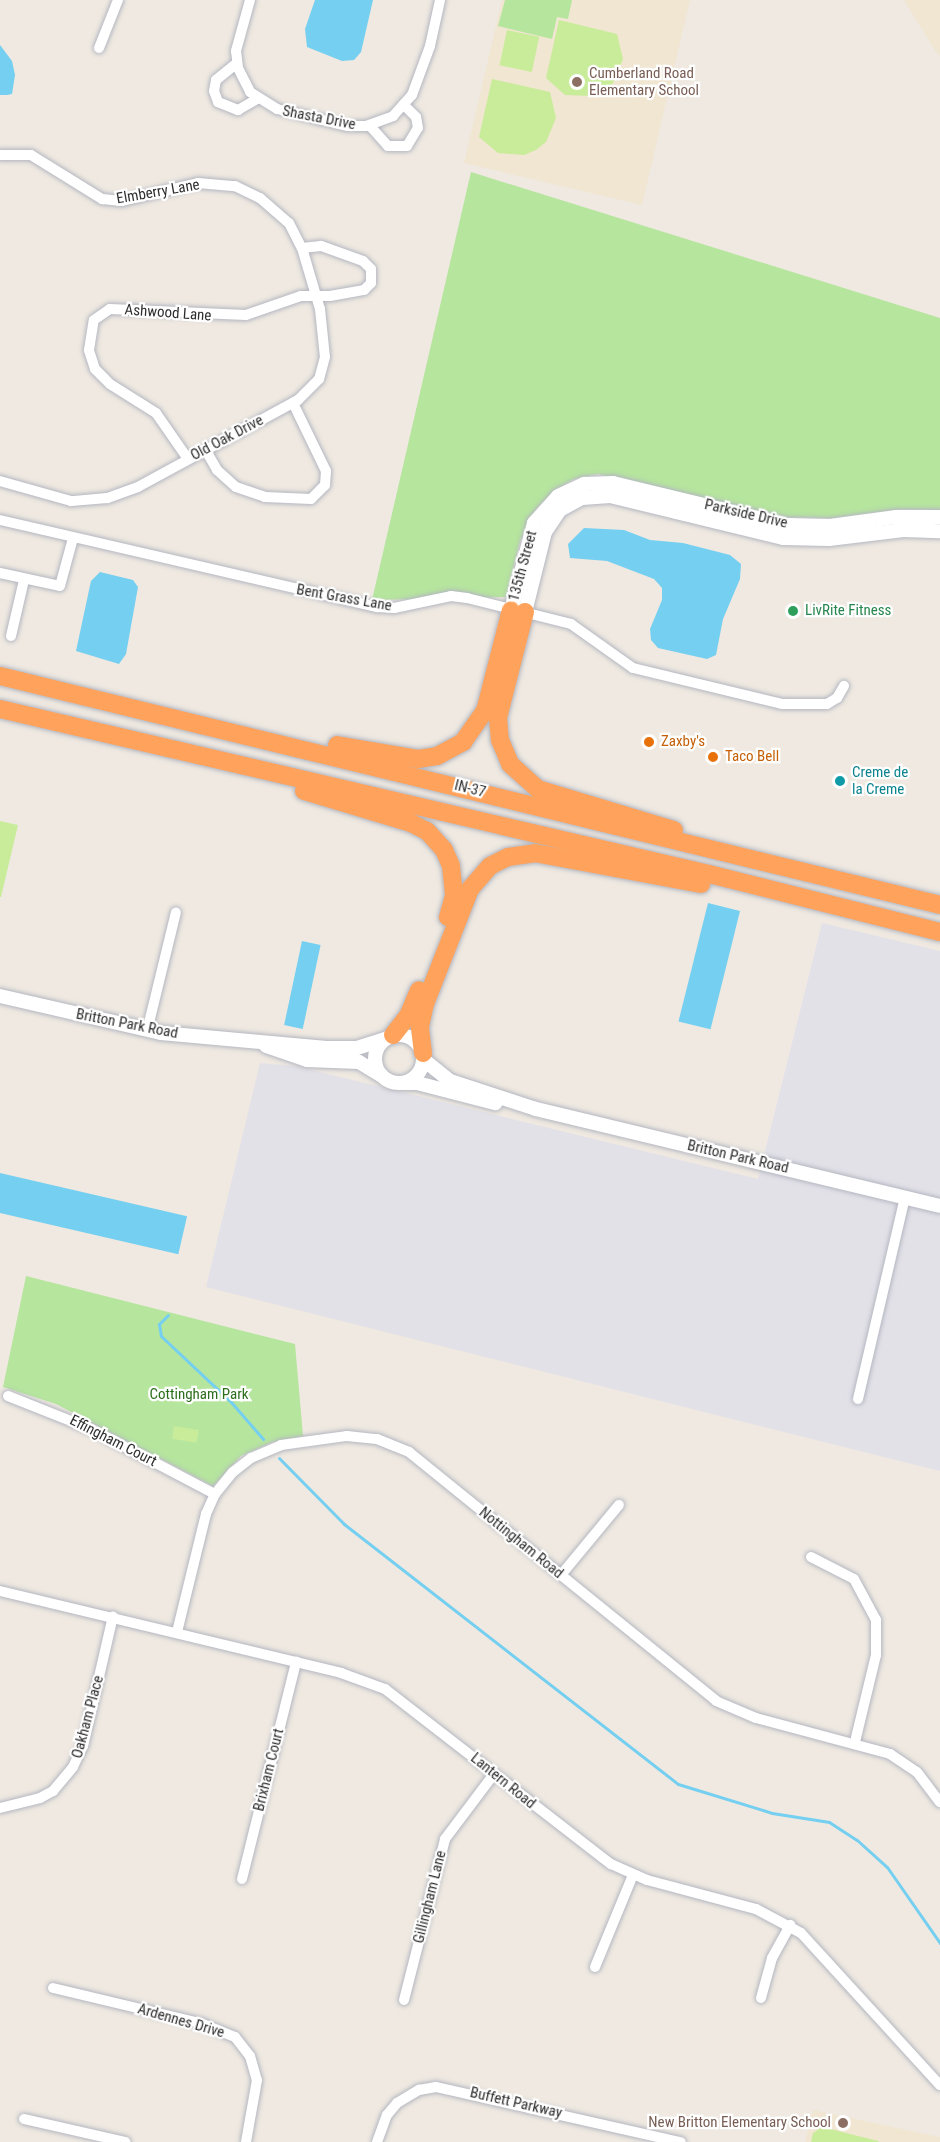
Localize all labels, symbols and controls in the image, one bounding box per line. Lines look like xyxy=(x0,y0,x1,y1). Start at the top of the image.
place label: Cumberland Road Elementary School xyxy=(589,64,699,99)
marker: Cumberland Road Elementary School xyxy=(570,75,584,89)
street label: Shasta Drive xyxy=(281,102,357,134)
street label: Elmberry Lane xyxy=(115,176,201,208)
street label: Ashwood Lane xyxy=(124,301,212,325)
street label: Old Oak Drive xyxy=(188,411,266,465)
street label: Parkside Drive xyxy=(703,496,789,532)
street label: 135th Street xyxy=(505,529,541,603)
street label: Bent Grass Lane xyxy=(295,581,393,615)
place label: LivRite Fitness xyxy=(805,602,891,620)
marker: LivRite Fitness xyxy=(786,604,800,618)
place label: Zaxby's xyxy=(661,733,705,751)
marker: Zaxby's xyxy=(642,735,656,749)
place label: Taco Bell xyxy=(725,748,779,766)
marker: Taco Bell xyxy=(706,750,720,764)
place label: Creme de la Creme xyxy=(852,763,908,798)
marker: Creme de la Creme xyxy=(833,774,847,788)
street label: IN-37 xyxy=(453,776,487,802)
street label: Britton Park Road xyxy=(74,1005,180,1043)
street label: Britton Park Road xyxy=(686,1137,790,1177)
park label: Cottingham Park xyxy=(150,1386,248,1404)
street label: Effingham Court xyxy=(67,1411,159,1471)
street label: Nottingham Road xyxy=(475,1504,567,1582)
street label: Oakham Place xyxy=(68,1674,108,1760)
street label: Brixham Court xyxy=(250,1727,288,1813)
street label: Lantern Road xyxy=(467,1749,539,1813)
street label: Gillingham Lane xyxy=(410,1849,450,1945)
street label: Ardennes Drive xyxy=(136,2000,226,2042)
street label: Buffett Parkway xyxy=(468,2084,564,2122)
place label: New Britton Elementary School xyxy=(648,2114,831,2132)
marker: New Britton Elementary School xyxy=(836,2116,850,2130)

